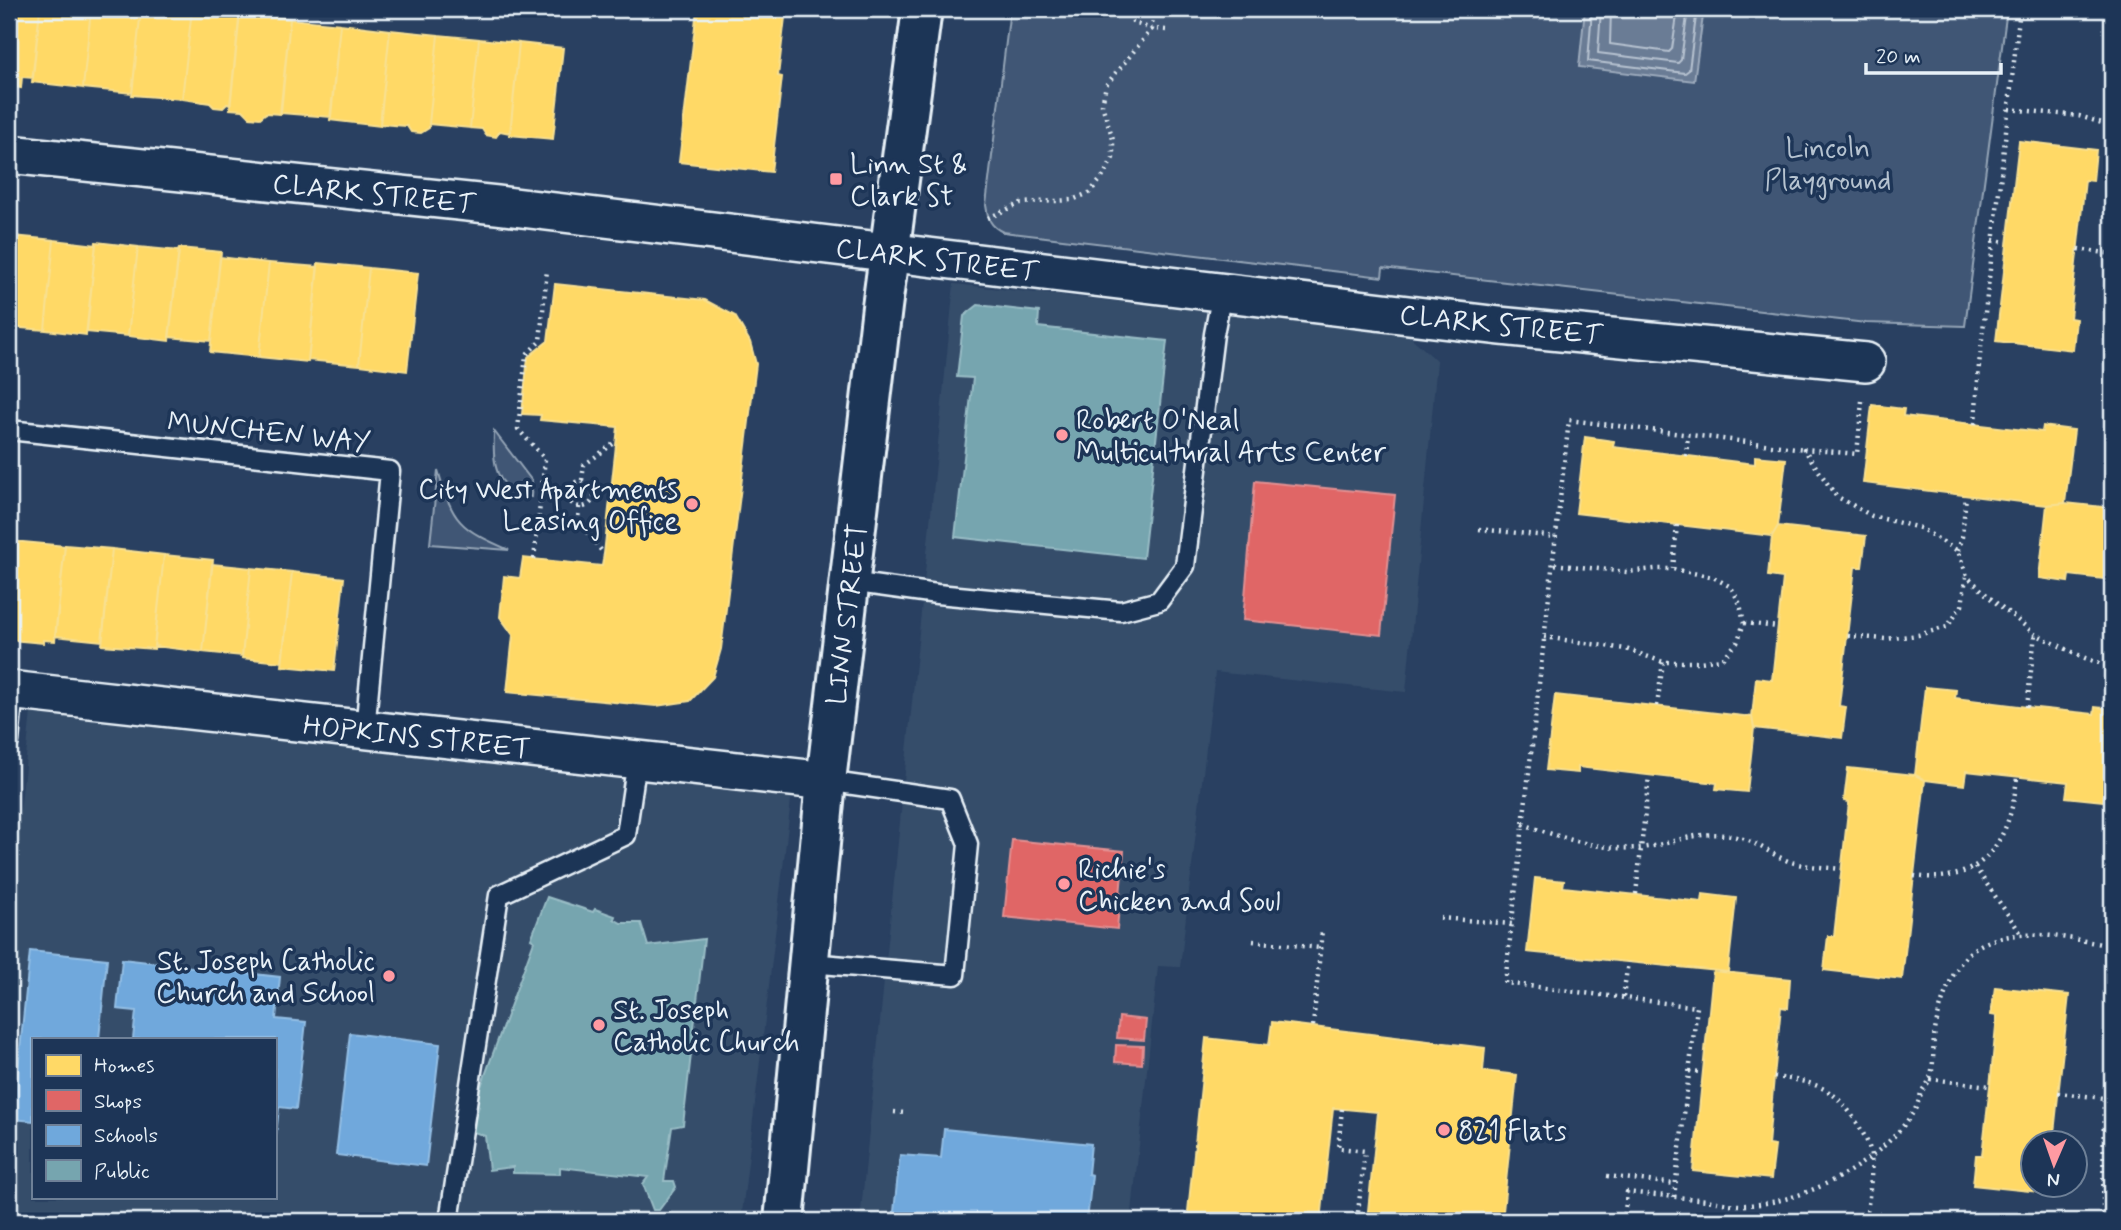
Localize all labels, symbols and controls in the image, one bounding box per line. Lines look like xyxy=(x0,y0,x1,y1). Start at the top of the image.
scale bar xyxy=(1866,32,2000,76)
text: 20 m xyxy=(1876,43,1921,71)
park label: Lincoln Playground xyxy=(1765,131,1891,200)
place label: Linn St & Clark St xyxy=(850,147,968,216)
street label: CLARK STREET xyxy=(270,166,478,225)
marker: Linn St & Clark St xyxy=(828,171,844,187)
street label: CLARK STREET xyxy=(833,231,1041,292)
street label: CLARK STREET xyxy=(1397,297,1605,356)
place label: Robert O'Neal Multicultural Arts Center xyxy=(1076,403,1387,472)
street label: MUNCHEN WAY xyxy=(165,404,372,463)
marker: Robert O'Neal Multicultural Arts Center xyxy=(1054,427,1070,443)
place label: City West Apartments Leasing Office xyxy=(418,472,678,541)
marker: City West Apartments Leasing Office xyxy=(684,496,700,512)
street label: LINN STREET xyxy=(819,522,878,707)
street label: HOPKINS STREET xyxy=(301,708,532,769)
place label: Richie's Chicken and Soul xyxy=(1078,852,1281,921)
marker: Richie's Chicken and Soul xyxy=(1056,876,1072,892)
place label: St. Joseph Catholic Church and School xyxy=(156,944,375,1013)
marker: St. Joseph Catholic Church and School xyxy=(381,968,397,984)
place label: St. Joseph Catholic Church xyxy=(613,993,800,1062)
marker: St. Joseph Catholic Church xyxy=(591,1017,607,1033)
legend xyxy=(32,1038,276,1198)
text: Homes xyxy=(94,1052,154,1080)
text: Shops xyxy=(94,1088,142,1116)
place label: 821 Flats xyxy=(1458,1114,1567,1151)
text: Schools xyxy=(94,1122,158,1150)
marker: 821 Flats xyxy=(1436,1122,1452,1138)
north arrow xyxy=(2020,1128,2090,1198)
text: Public xyxy=(94,1158,150,1186)
text: N xyxy=(2047,1167,2060,1192)

